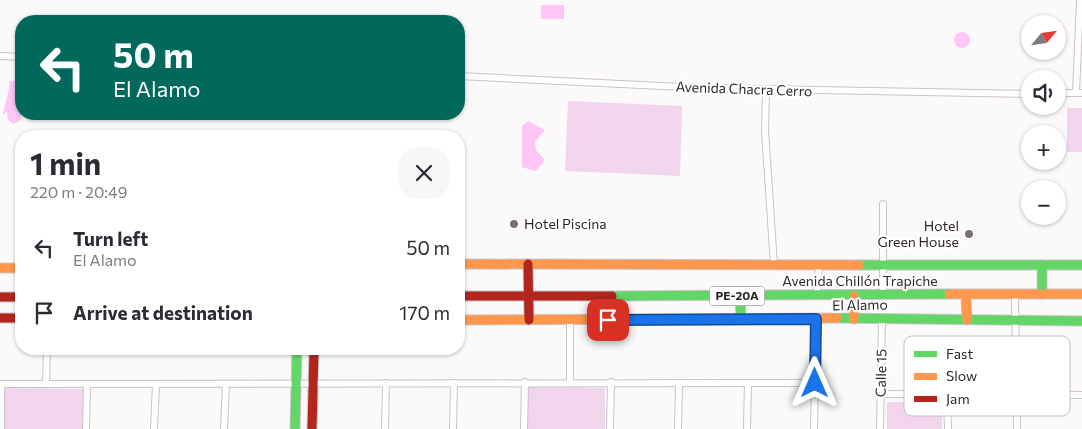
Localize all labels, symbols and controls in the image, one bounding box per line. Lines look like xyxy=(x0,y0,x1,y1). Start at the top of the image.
north arrow xyxy=(1021,15,1066,60)
map controls xyxy=(1021,15,1066,225)
text: 50 m xyxy=(113,32,194,75)
icon: left xyxy=(30,35,95,100)
button: sound xyxy=(1021,70,1066,115)
text: El Alamo xyxy=(113,75,200,102)
street label: Avenida Chacra Cerro xyxy=(675,78,813,99)
button: + xyxy=(1021,125,1066,170)
text: 1 min xyxy=(30,144,101,181)
button: close xyxy=(398,147,450,199)
button: − xyxy=(1021,180,1066,225)
text: 220 m · 20:49 xyxy=(30,182,127,201)
place label: Hotel Piscina xyxy=(524,215,607,232)
place label: Hotel Green House xyxy=(877,217,959,250)
marker: Hotel Piscina xyxy=(508,218,520,230)
text: Turn left xyxy=(73,227,148,250)
marker: Hotel Green House xyxy=(963,228,975,240)
icon: left xyxy=(30,234,58,262)
text: 50 m xyxy=(406,236,450,259)
text: El Alamo xyxy=(73,250,137,269)
street label: Avenida Chillón Trapiche xyxy=(782,272,938,289)
road number: PE-20A xyxy=(710,286,764,306)
street label: El Alamo xyxy=(832,296,888,313)
icon: arrive xyxy=(30,299,58,327)
pin xyxy=(587,299,629,341)
text: Arrive at destination xyxy=(73,301,253,324)
text: 170 m xyxy=(399,301,450,324)
icon: arrive xyxy=(594,306,622,334)
legend xyxy=(904,336,1070,416)
text: Fast xyxy=(946,345,973,362)
street label: Calle 15 xyxy=(872,349,889,397)
position arrow xyxy=(788,356,840,408)
text: Slow xyxy=(946,367,977,384)
text: Jam xyxy=(946,390,970,407)

